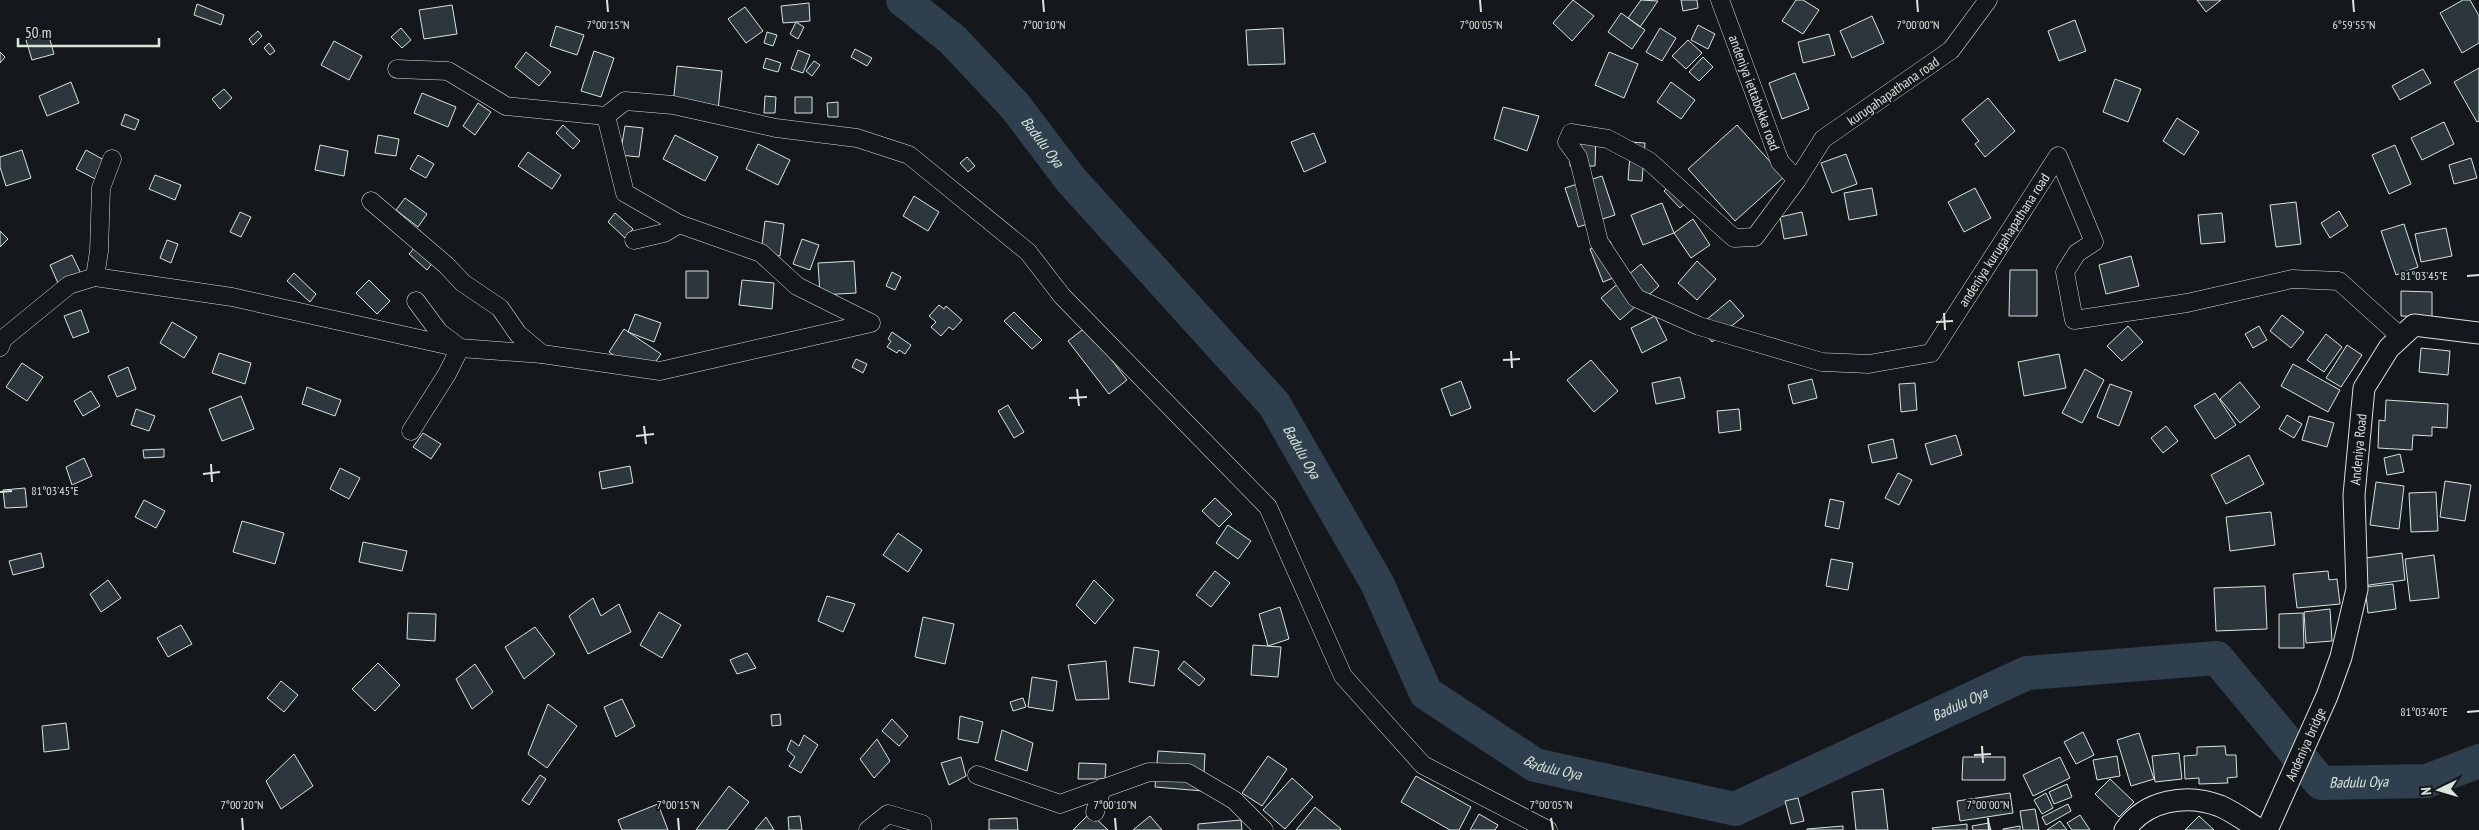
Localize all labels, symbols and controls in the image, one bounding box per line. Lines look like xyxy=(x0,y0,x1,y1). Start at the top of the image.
scale bar xyxy=(18,15,159,47)
text: 7°00'15"N xyxy=(586,17,630,32)
text: 7°00'10"N xyxy=(1022,17,1066,32)
text: 7°00'05"N xyxy=(1459,17,1503,32)
text: 7°00'00"N xyxy=(1896,17,1940,32)
text: 6°59'55"N xyxy=(2332,17,2376,32)
text: 50 m xyxy=(25,23,51,42)
street label: andeniya iettabokka road xyxy=(1725,33,1784,153)
street label: kurugahapathana road xyxy=(1843,53,1943,129)
water label: Badulu Oya xyxy=(1017,113,1069,172)
street label: andeniya kurugahapathana road xyxy=(1954,170,2054,310)
text: 81°03'45"E xyxy=(2400,268,2448,283)
street label: Andeniya Road xyxy=(2346,413,2371,486)
water label: Badulu Oya xyxy=(1279,421,1325,483)
text: 81°03'45"E xyxy=(31,483,79,498)
water label: Badulu Oya xyxy=(1929,682,1991,725)
street label: Andeniya bridge xyxy=(2281,704,2330,784)
text: 81°03'40"E xyxy=(2400,704,2448,719)
water label: Badulu Oya xyxy=(1520,750,1584,784)
north arrow xyxy=(2414,765,2464,815)
water label: Badulu Oya xyxy=(2329,772,2389,792)
text: N xyxy=(2417,787,2435,796)
text: 7°00'20"N xyxy=(220,797,264,812)
text: 7°00'15"N xyxy=(656,797,700,812)
text: 7°00'10"N xyxy=(1093,797,1137,812)
text: 7°00'05"N xyxy=(1529,797,1573,812)
text: 7°00'00"N xyxy=(1966,797,2010,812)

